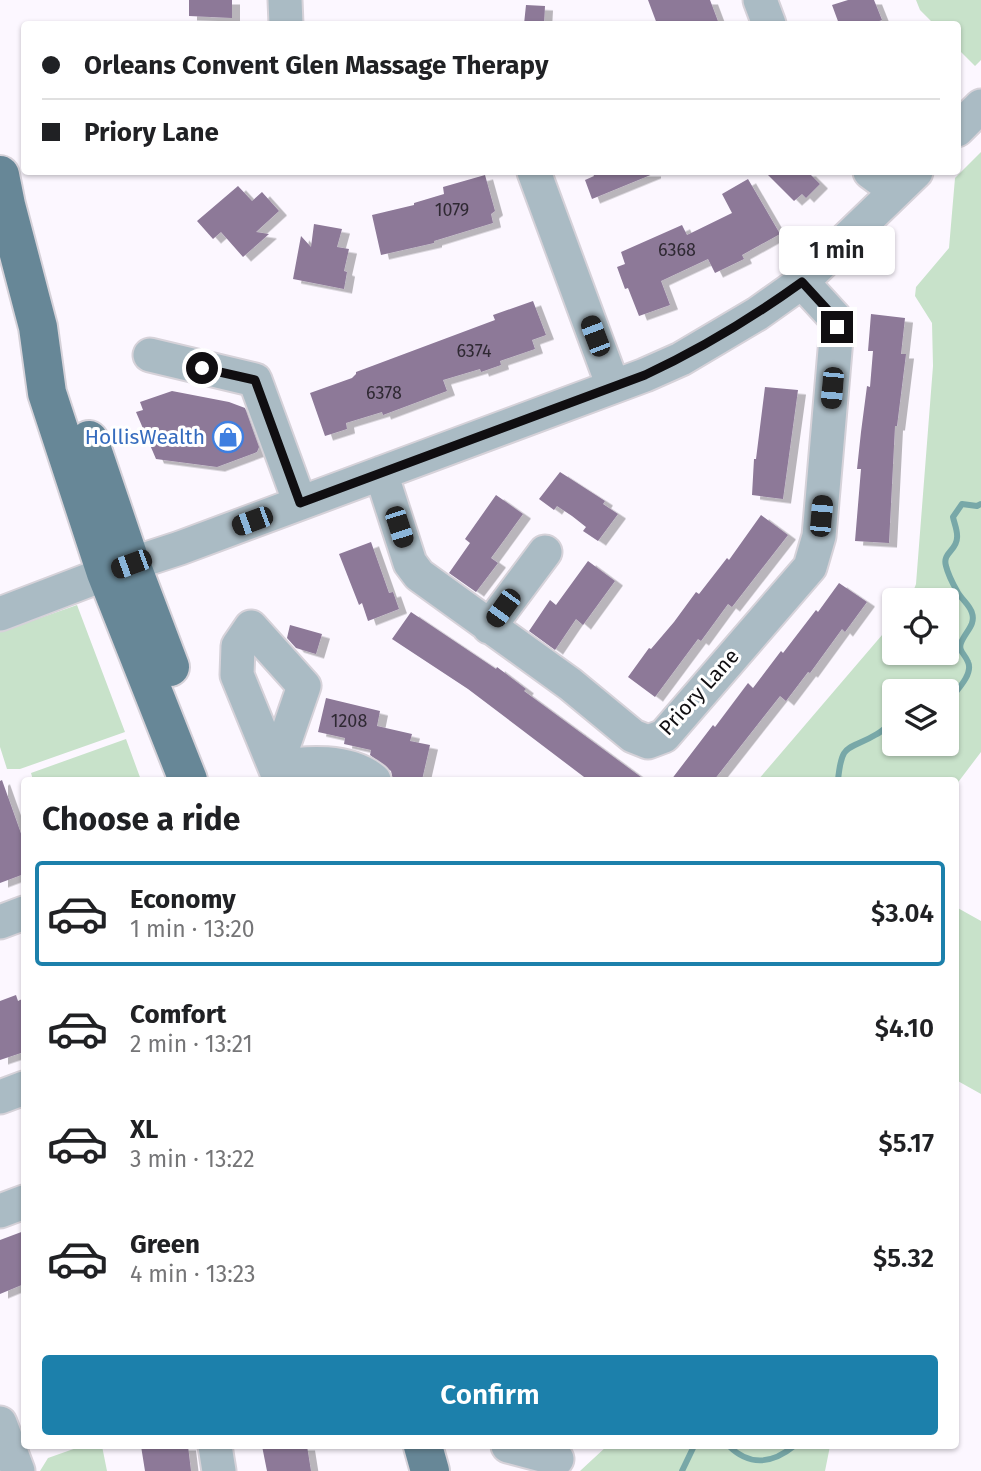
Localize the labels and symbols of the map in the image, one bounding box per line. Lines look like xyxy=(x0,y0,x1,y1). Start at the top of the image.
house number: 1079 xyxy=(435,199,469,221)
callout: 1 min xyxy=(779,226,895,274)
house number: 6368 xyxy=(658,239,696,261)
route end xyxy=(821,311,853,343)
car xyxy=(578,313,613,359)
house number: 6374 xyxy=(456,340,492,362)
route start xyxy=(186,352,218,384)
car xyxy=(820,366,845,410)
house number: 6378 xyxy=(366,382,402,404)
shop icon: HollisWealth xyxy=(211,420,245,454)
place label: HollisWealth xyxy=(85,424,205,450)
car xyxy=(809,494,834,538)
car xyxy=(229,504,276,538)
car xyxy=(383,504,416,550)
car xyxy=(108,547,155,581)
car xyxy=(483,585,524,631)
street label: Priory Lane xyxy=(653,643,745,741)
house number: 1208 xyxy=(331,710,367,732)

